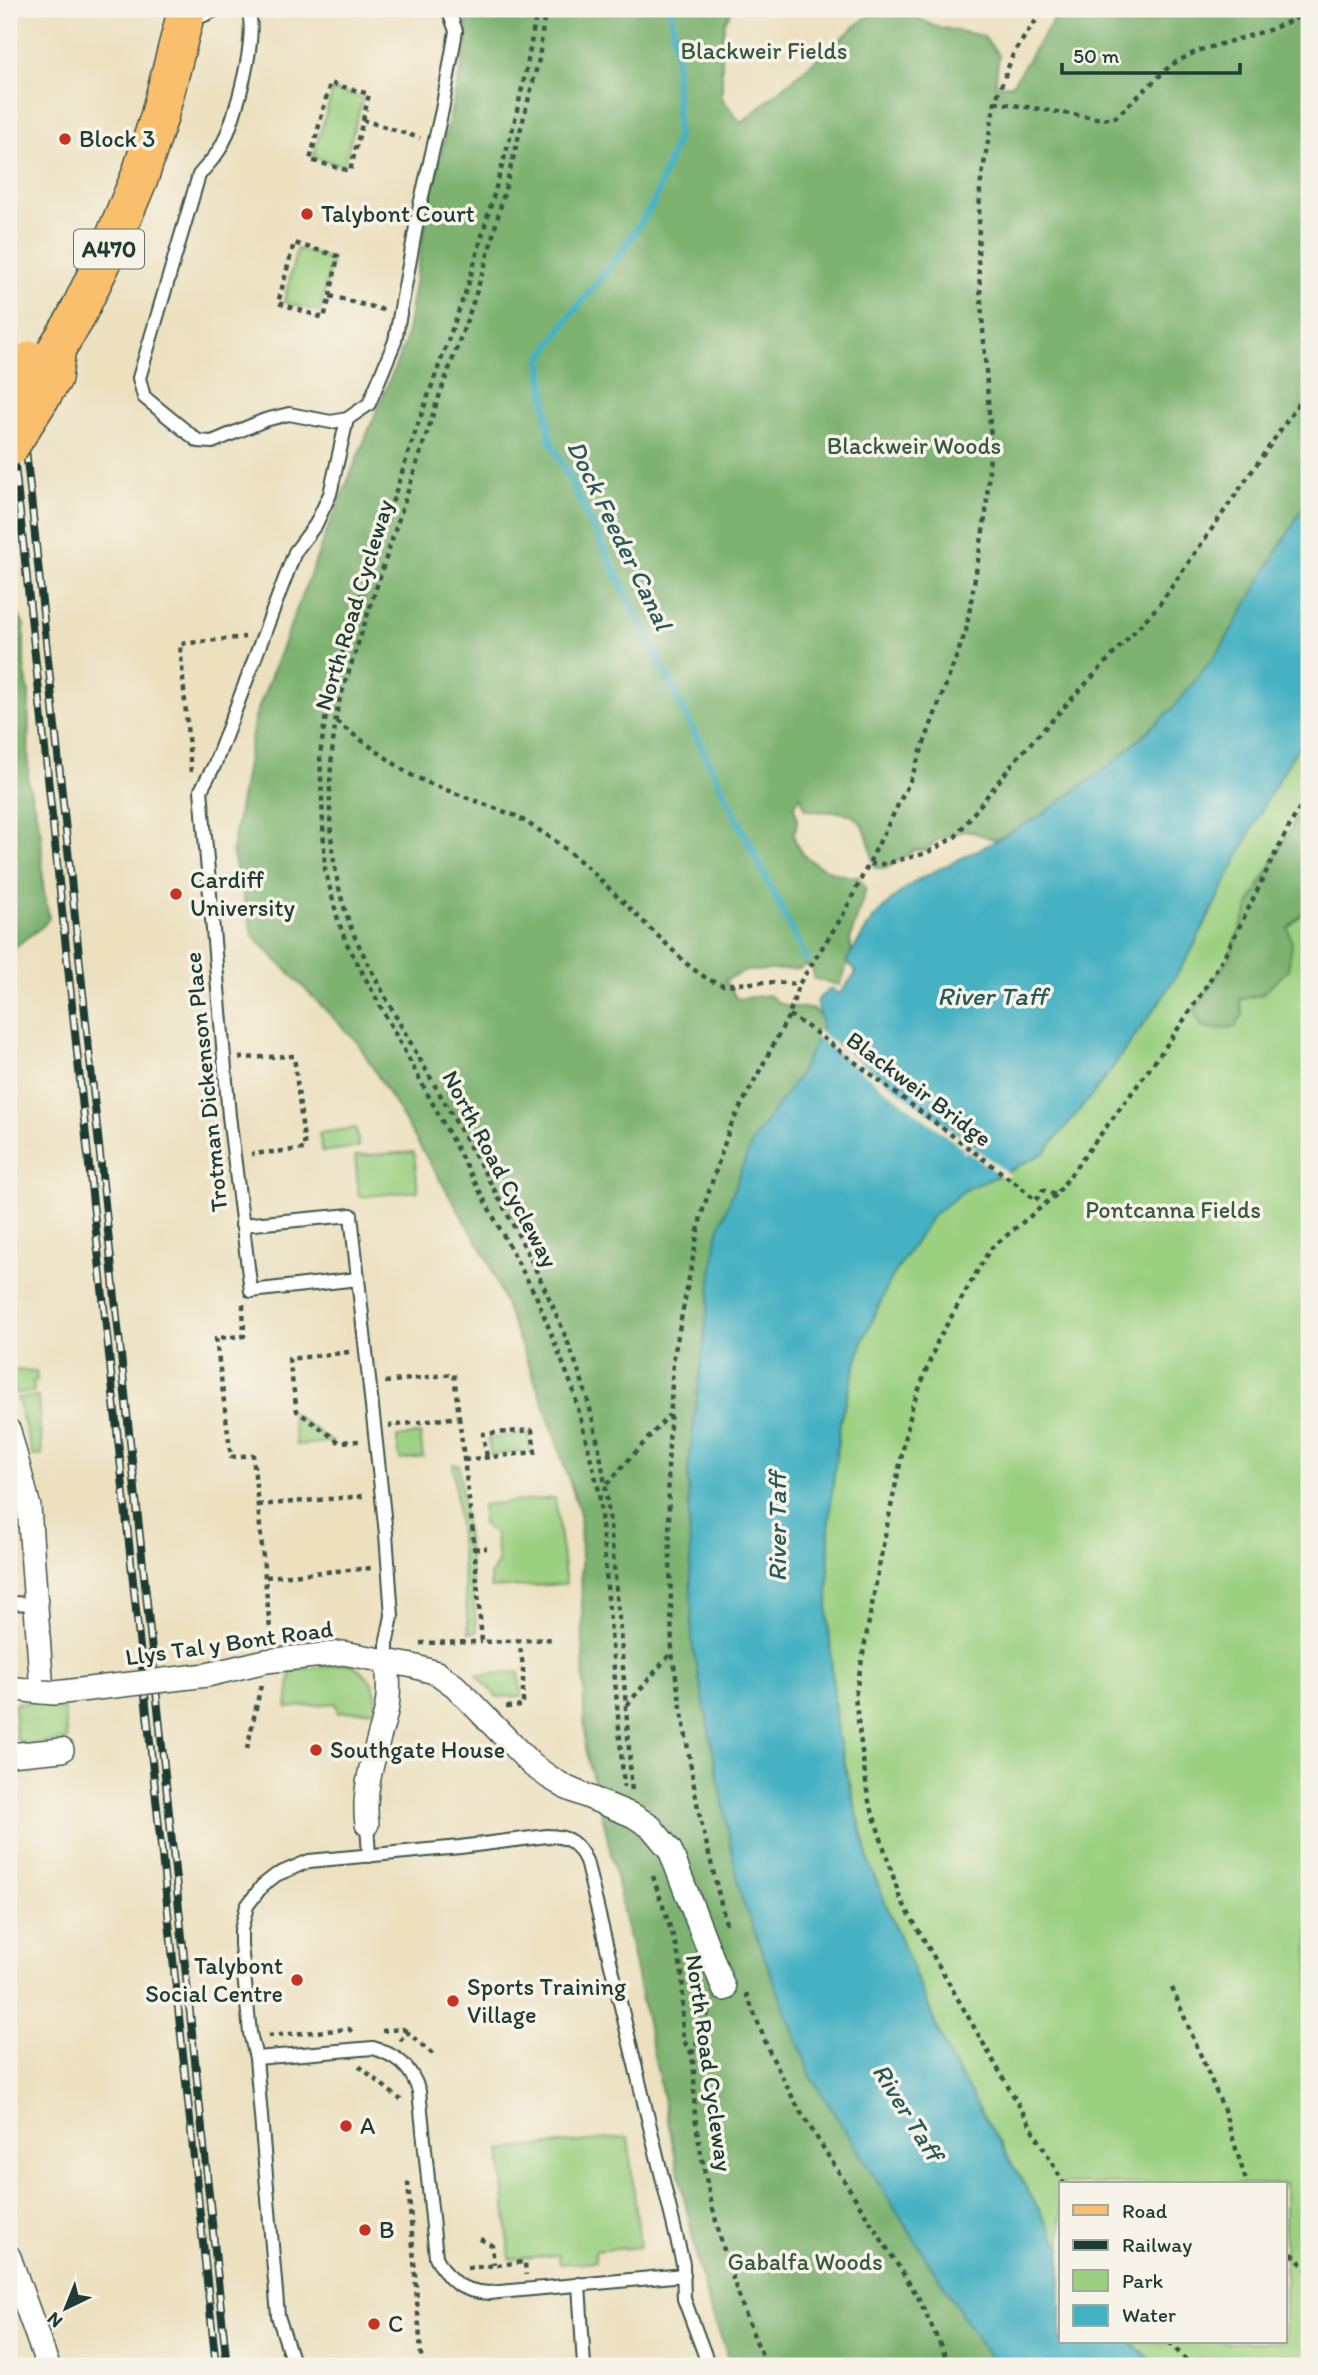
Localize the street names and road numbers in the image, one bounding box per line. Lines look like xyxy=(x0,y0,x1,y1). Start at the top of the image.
road number: A470 xyxy=(74,230,144,268)
street label: North Road Cycleway xyxy=(308,495,400,714)
street label: Trotman Dickenson Place xyxy=(177,951,234,1213)
street label: Blackweir Bridge xyxy=(841,1025,998,1153)
street label: North Road Cycleway xyxy=(436,1065,565,1273)
street label: Llys Tal y Bont Road xyxy=(123,1614,335,1671)
street label: North Road Cycleway xyxy=(680,1952,739,2174)

